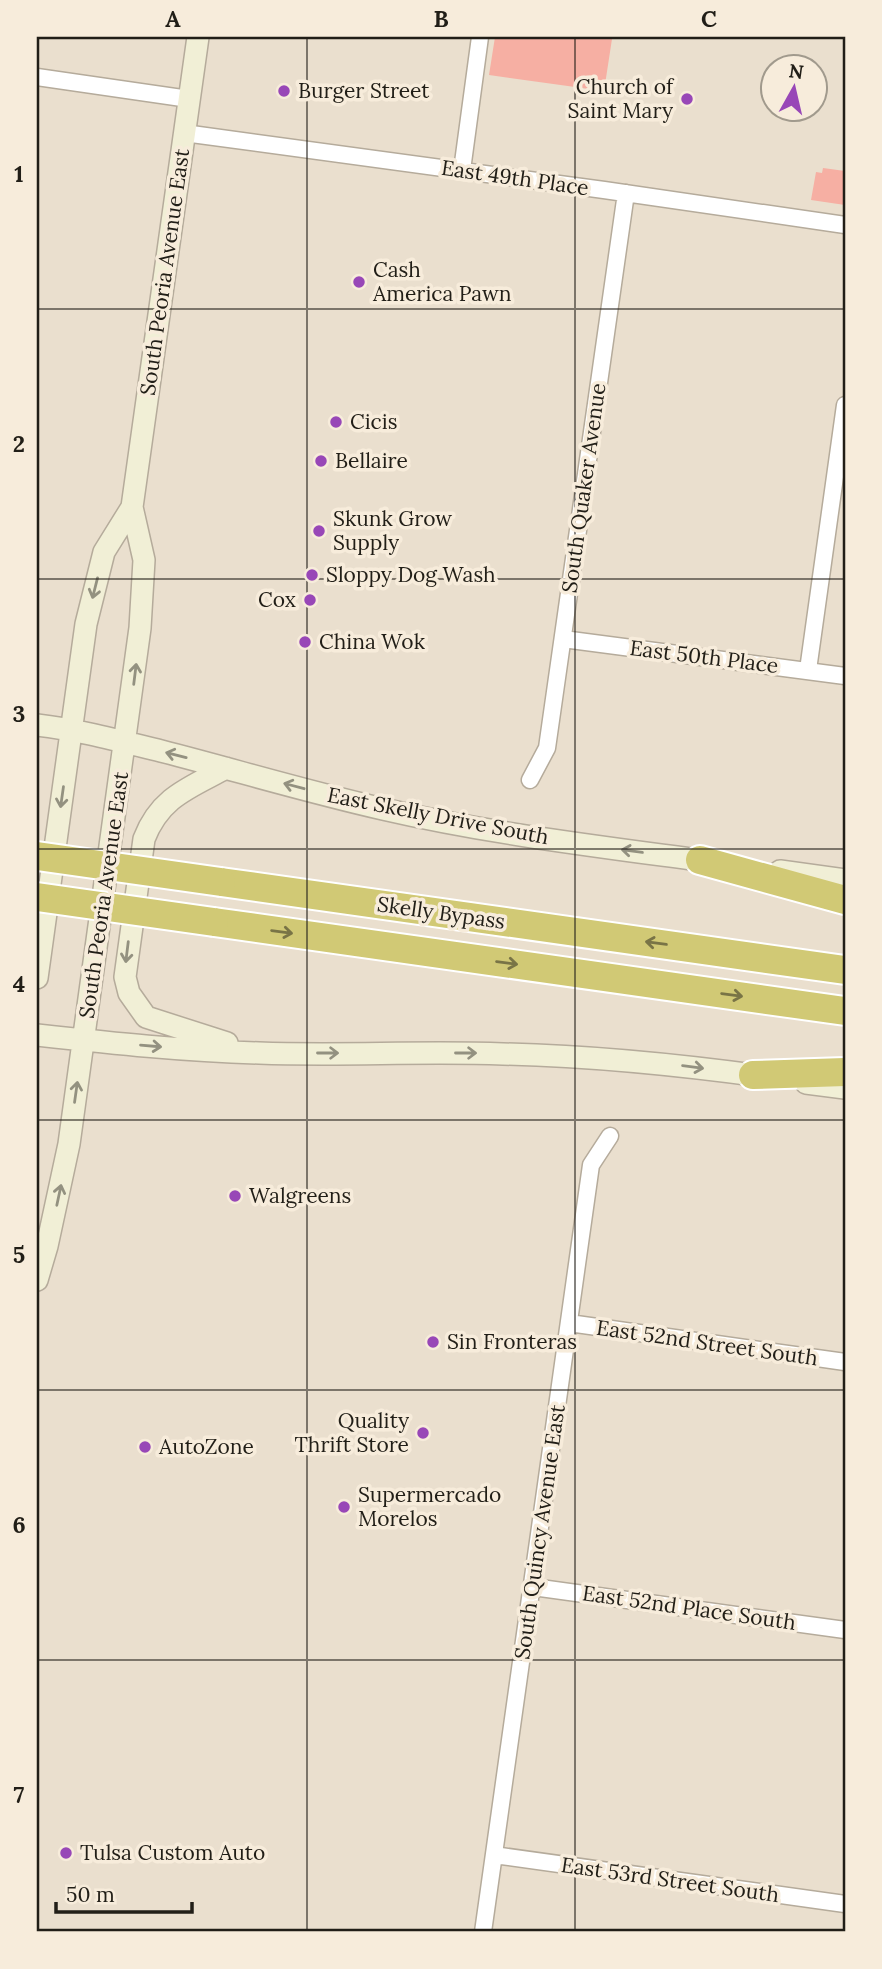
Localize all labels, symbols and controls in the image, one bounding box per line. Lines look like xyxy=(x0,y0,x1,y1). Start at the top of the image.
text: A xyxy=(165,4,181,33)
text: B xyxy=(433,4,449,33)
text: C xyxy=(701,4,717,33)
north arrow xyxy=(760,52,830,122)
text: N xyxy=(787,58,806,84)
place label: Church of Saint Mary xyxy=(567,73,675,124)
place label: Burger Street xyxy=(298,77,430,104)
marker: Burger Street xyxy=(276,83,292,99)
marker: Church of Saint Mary xyxy=(679,91,695,107)
street label: South Peoria Avenue East xyxy=(134,146,195,397)
street label: East 49th Place xyxy=(440,154,591,201)
text: 1 xyxy=(14,159,24,188)
place label: Cash America Pawn xyxy=(372,256,512,307)
marker: Cash America Pawn xyxy=(351,274,367,290)
street label: South Quaker Avenue xyxy=(555,381,612,595)
place label: Cicis xyxy=(350,408,397,435)
marker: Cicis xyxy=(328,414,344,430)
text: 2 xyxy=(13,429,25,458)
place label: Bellaire xyxy=(335,447,408,474)
marker: Bellaire xyxy=(313,453,329,469)
place label: Skunk Grow Supply xyxy=(333,505,452,556)
marker: Skunk Grow Supply xyxy=(311,523,327,539)
place label: Sloppy Dog Wash xyxy=(326,561,496,588)
marker: Sloppy Dog Wash xyxy=(304,567,320,583)
one-way arrow xyxy=(88,576,101,599)
place label: Cox xyxy=(258,586,296,613)
marker: Cox xyxy=(302,592,318,608)
place label: China Wok xyxy=(319,628,426,655)
marker: China Wok xyxy=(297,634,313,650)
street label: East 50th Place xyxy=(628,634,780,679)
one-way arrow xyxy=(128,663,141,686)
text: 3 xyxy=(13,699,25,728)
one-way arrow xyxy=(165,748,188,761)
street label: South Peoria Avenue East xyxy=(73,769,134,1020)
one-way arrow xyxy=(283,779,306,792)
street label: East Skelly Drive South xyxy=(325,781,551,850)
one-way arrow xyxy=(55,785,68,808)
one-way arrow xyxy=(621,844,644,857)
street label: Skelly Bypass xyxy=(375,890,507,935)
one-way arrow xyxy=(270,925,293,938)
one-way arrow xyxy=(646,937,668,950)
one-way arrow xyxy=(121,940,134,963)
one-way arrow xyxy=(495,957,518,970)
text: 4 xyxy=(13,969,25,998)
one-way arrow xyxy=(721,989,743,1002)
one-way arrow xyxy=(140,1040,162,1053)
one-way arrow xyxy=(316,1046,339,1060)
one-way arrow xyxy=(454,1046,477,1060)
one-way arrow xyxy=(681,1061,704,1074)
one-way arrow xyxy=(70,1081,83,1104)
place label: Walgreens xyxy=(249,1182,351,1209)
one-way arrow xyxy=(52,1184,66,1207)
marker: Walgreens xyxy=(227,1188,243,1204)
text: 5 xyxy=(13,1240,25,1269)
street label: East 52nd Street South xyxy=(595,1314,820,1371)
place label: Sin Fronteras xyxy=(447,1328,577,1355)
marker: Sin Fronteras xyxy=(425,1334,441,1350)
street label: South Quincy Avenue East xyxy=(508,1402,571,1661)
place label: Quality Thrift Store xyxy=(294,1407,409,1458)
marker: Quality Thrift Store xyxy=(415,1425,431,1441)
place label: AutoZone xyxy=(158,1433,254,1460)
marker: AutoZone xyxy=(137,1439,153,1455)
place label: Supermercado Morelos xyxy=(358,1481,501,1532)
marker: Supermercado Morelos xyxy=(336,1499,352,1515)
text: 6 xyxy=(12,1510,26,1539)
street label: East 52nd Place South xyxy=(581,1579,798,1636)
text: 7 xyxy=(14,1780,25,1809)
place label: Tulsa Custom Auto xyxy=(80,1839,265,1866)
marker: Tulsa Custom Auto xyxy=(58,1845,74,1861)
street label: East 53rd Street South xyxy=(559,1851,781,1908)
scale bar xyxy=(56,1871,192,1915)
text: 50 m xyxy=(66,1881,115,1908)

